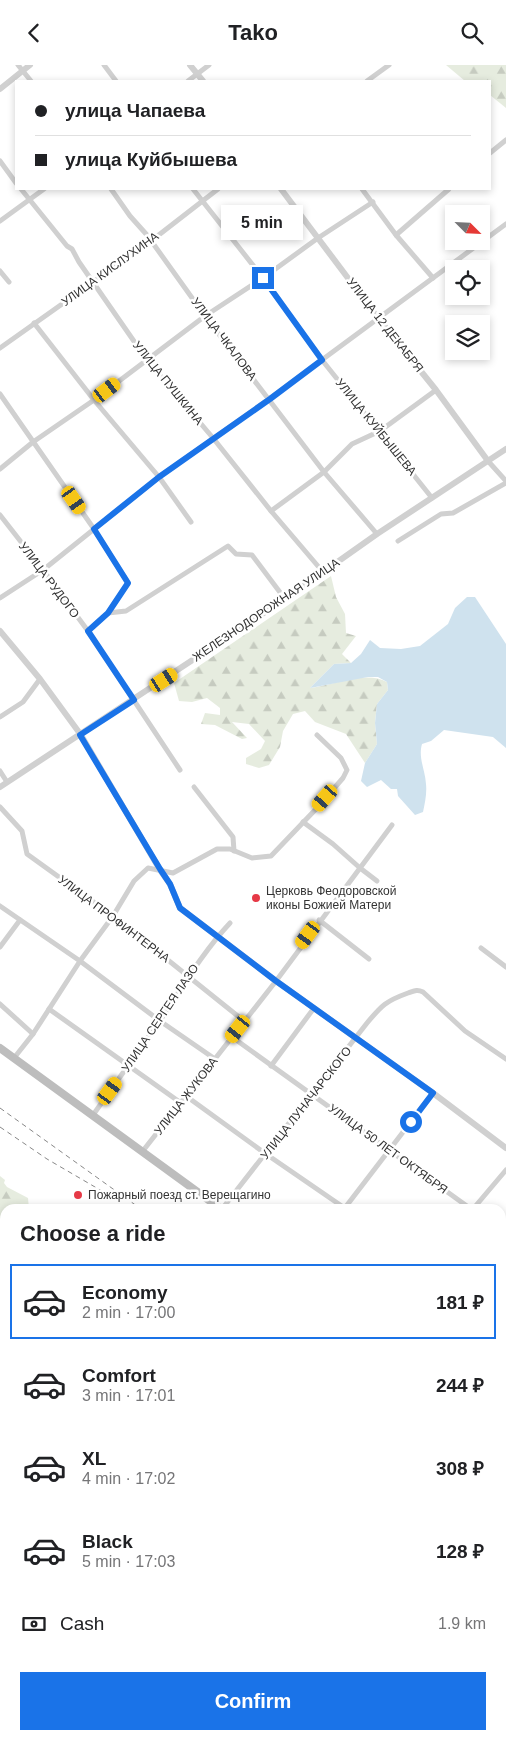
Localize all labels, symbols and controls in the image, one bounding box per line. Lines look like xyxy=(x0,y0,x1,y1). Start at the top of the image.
icon: back xyxy=(20,19,48,47)
icon: search xyxy=(458,19,486,47)
text: Tako xyxy=(228,20,278,45)
text: улица Чапаева xyxy=(65,100,205,121)
text: улица Куйбышева xyxy=(65,149,237,170)
callout: 5 min xyxy=(222,205,304,241)
north arrow xyxy=(445,205,490,250)
map controls xyxy=(445,205,490,360)
text: 5 min xyxy=(241,214,283,231)
street label: УЛИЦА КИСЛУХИНА xyxy=(59,229,161,309)
button: locate xyxy=(445,260,490,305)
route end xyxy=(252,267,274,289)
street label: УЛИЦА 12 ДЕКАБРЯ xyxy=(344,275,426,375)
street label: УЛИЦА ЧКАЛОВА xyxy=(188,295,260,383)
button: layers xyxy=(445,315,490,360)
street label: УЛИЦА ПУШКИНА xyxy=(130,338,206,428)
car xyxy=(90,375,123,405)
street label: УЛИЦА КУЙБЫШЕВА xyxy=(333,375,420,478)
car xyxy=(59,483,88,517)
street label: УЛИЦА РУДОГО xyxy=(16,539,82,621)
street label: ЖЕЛЕЗНОДОРОЖНАЯ УЛИЦА xyxy=(190,555,342,665)
car xyxy=(147,666,180,694)
car xyxy=(309,782,340,814)
street label: УЛИЦА ПРОФИНТЕРНА xyxy=(55,872,173,966)
place label: Церковь Феодоровской иконы Божией Матери xyxy=(266,884,396,912)
marker: Церковь Феодоровской иконы Божией Матери xyxy=(250,892,262,904)
car xyxy=(293,918,322,952)
street label: УЛИЦА СЕРГЕЯ ЛАЗО xyxy=(119,961,201,1075)
car xyxy=(222,1013,253,1045)
street label: УЛИЦА ЛУНАЧАРСКОГО xyxy=(258,1044,354,1162)
street label: УЛИЦА ЖУКОВА xyxy=(151,1054,221,1138)
car xyxy=(95,1074,124,1108)
street label: УЛИЦА 50 ЛЕТ ОКТЯБРЯ xyxy=(326,1101,450,1197)
route start xyxy=(400,1111,422,1133)
place label: Пожарный поезд ст. Верещагино xyxy=(88,1188,271,1202)
marker: Пожарный поезд ст. Верещагино xyxy=(72,1189,84,1201)
text: Choose a ride xyxy=(20,1221,165,1246)
icon: car xyxy=(22,1279,67,1324)
text: Economy xyxy=(82,1282,168,1303)
text: 181 ₽ xyxy=(436,1292,484,1313)
text: 2 min · 17:00 xyxy=(82,1304,175,1321)
icon: car xyxy=(22,1362,67,1407)
text: Comfort xyxy=(82,1365,156,1386)
text: 244 ₽ xyxy=(436,1375,484,1396)
text: 3 min · 17:01 xyxy=(82,1387,175,1404)
icon: car xyxy=(22,1445,67,1490)
text: XL xyxy=(82,1448,106,1469)
text: 308 ₽ xyxy=(436,1458,484,1479)
text: 4 min · 17:02 xyxy=(82,1470,175,1487)
icon: car xyxy=(22,1528,67,1573)
text: Black xyxy=(82,1531,133,1552)
text: 128 ₽ xyxy=(436,1541,484,1562)
text: 5 min · 17:03 xyxy=(82,1553,175,1570)
icon: cash xyxy=(20,1610,48,1638)
text: Cash xyxy=(60,1613,104,1634)
text: 1.9 km xyxy=(438,1615,486,1632)
button: Confirm xyxy=(20,1672,486,1730)

